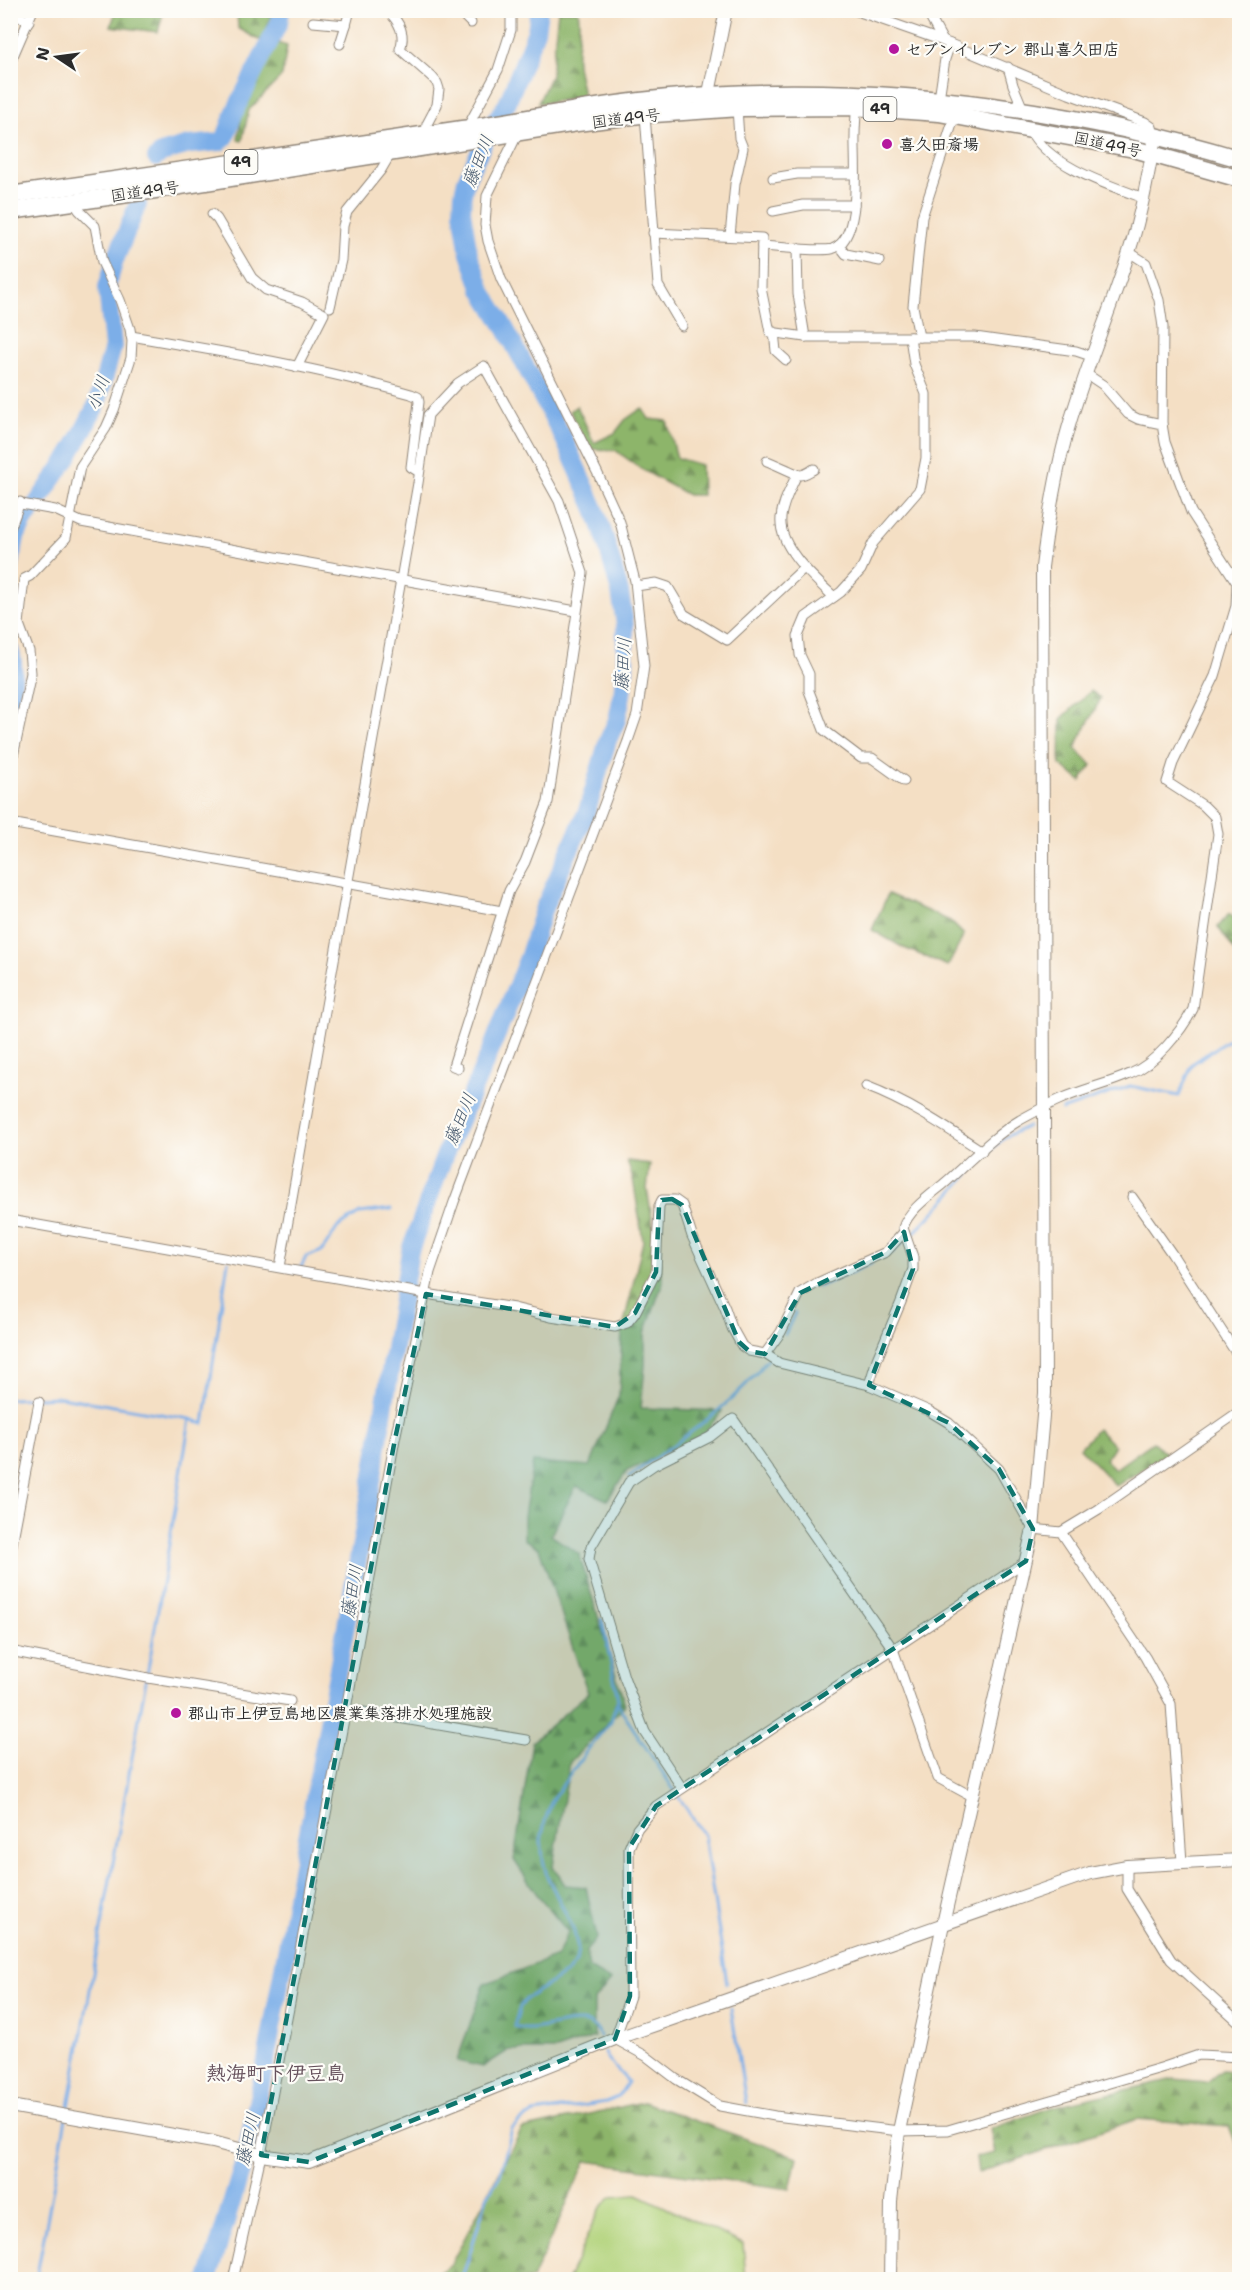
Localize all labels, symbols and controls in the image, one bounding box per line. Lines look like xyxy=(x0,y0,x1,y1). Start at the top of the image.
north arrow xyxy=(27,27,87,87)
place label: セブンイレブン 郡山喜久田店 xyxy=(906,39,1120,60)
marker: セブンイレブン 郡山喜久田店 xyxy=(887,42,901,56)
text: N xyxy=(31,45,55,62)
road number: 49 xyxy=(864,97,896,121)
street label: 国道49号 xyxy=(590,104,662,133)
street label: 国道49号 xyxy=(1072,127,1144,162)
water label: 藤田川 xyxy=(457,131,499,191)
place label: 喜久田斎場 xyxy=(899,134,979,155)
marker: 喜久田斎場 xyxy=(880,137,894,151)
road number: 49 xyxy=(224,150,258,174)
street label: 国道49号 xyxy=(109,176,181,207)
water label: 小川 xyxy=(81,372,115,414)
water label: 藤田川 xyxy=(609,636,637,692)
water label: 藤田川 xyxy=(438,1089,482,1149)
water label: 藤田川 xyxy=(335,1562,369,1620)
place label: 郡山市上伊豆島地区農業集落排水処理施設 xyxy=(188,1703,492,1724)
marker: 郡山市上伊豆島地区農業集落排水処理施設 xyxy=(169,1706,183,1720)
district label: 熱海町下伊豆島 xyxy=(206,2060,346,2086)
water label: 藤田川 xyxy=(230,2110,266,2168)

